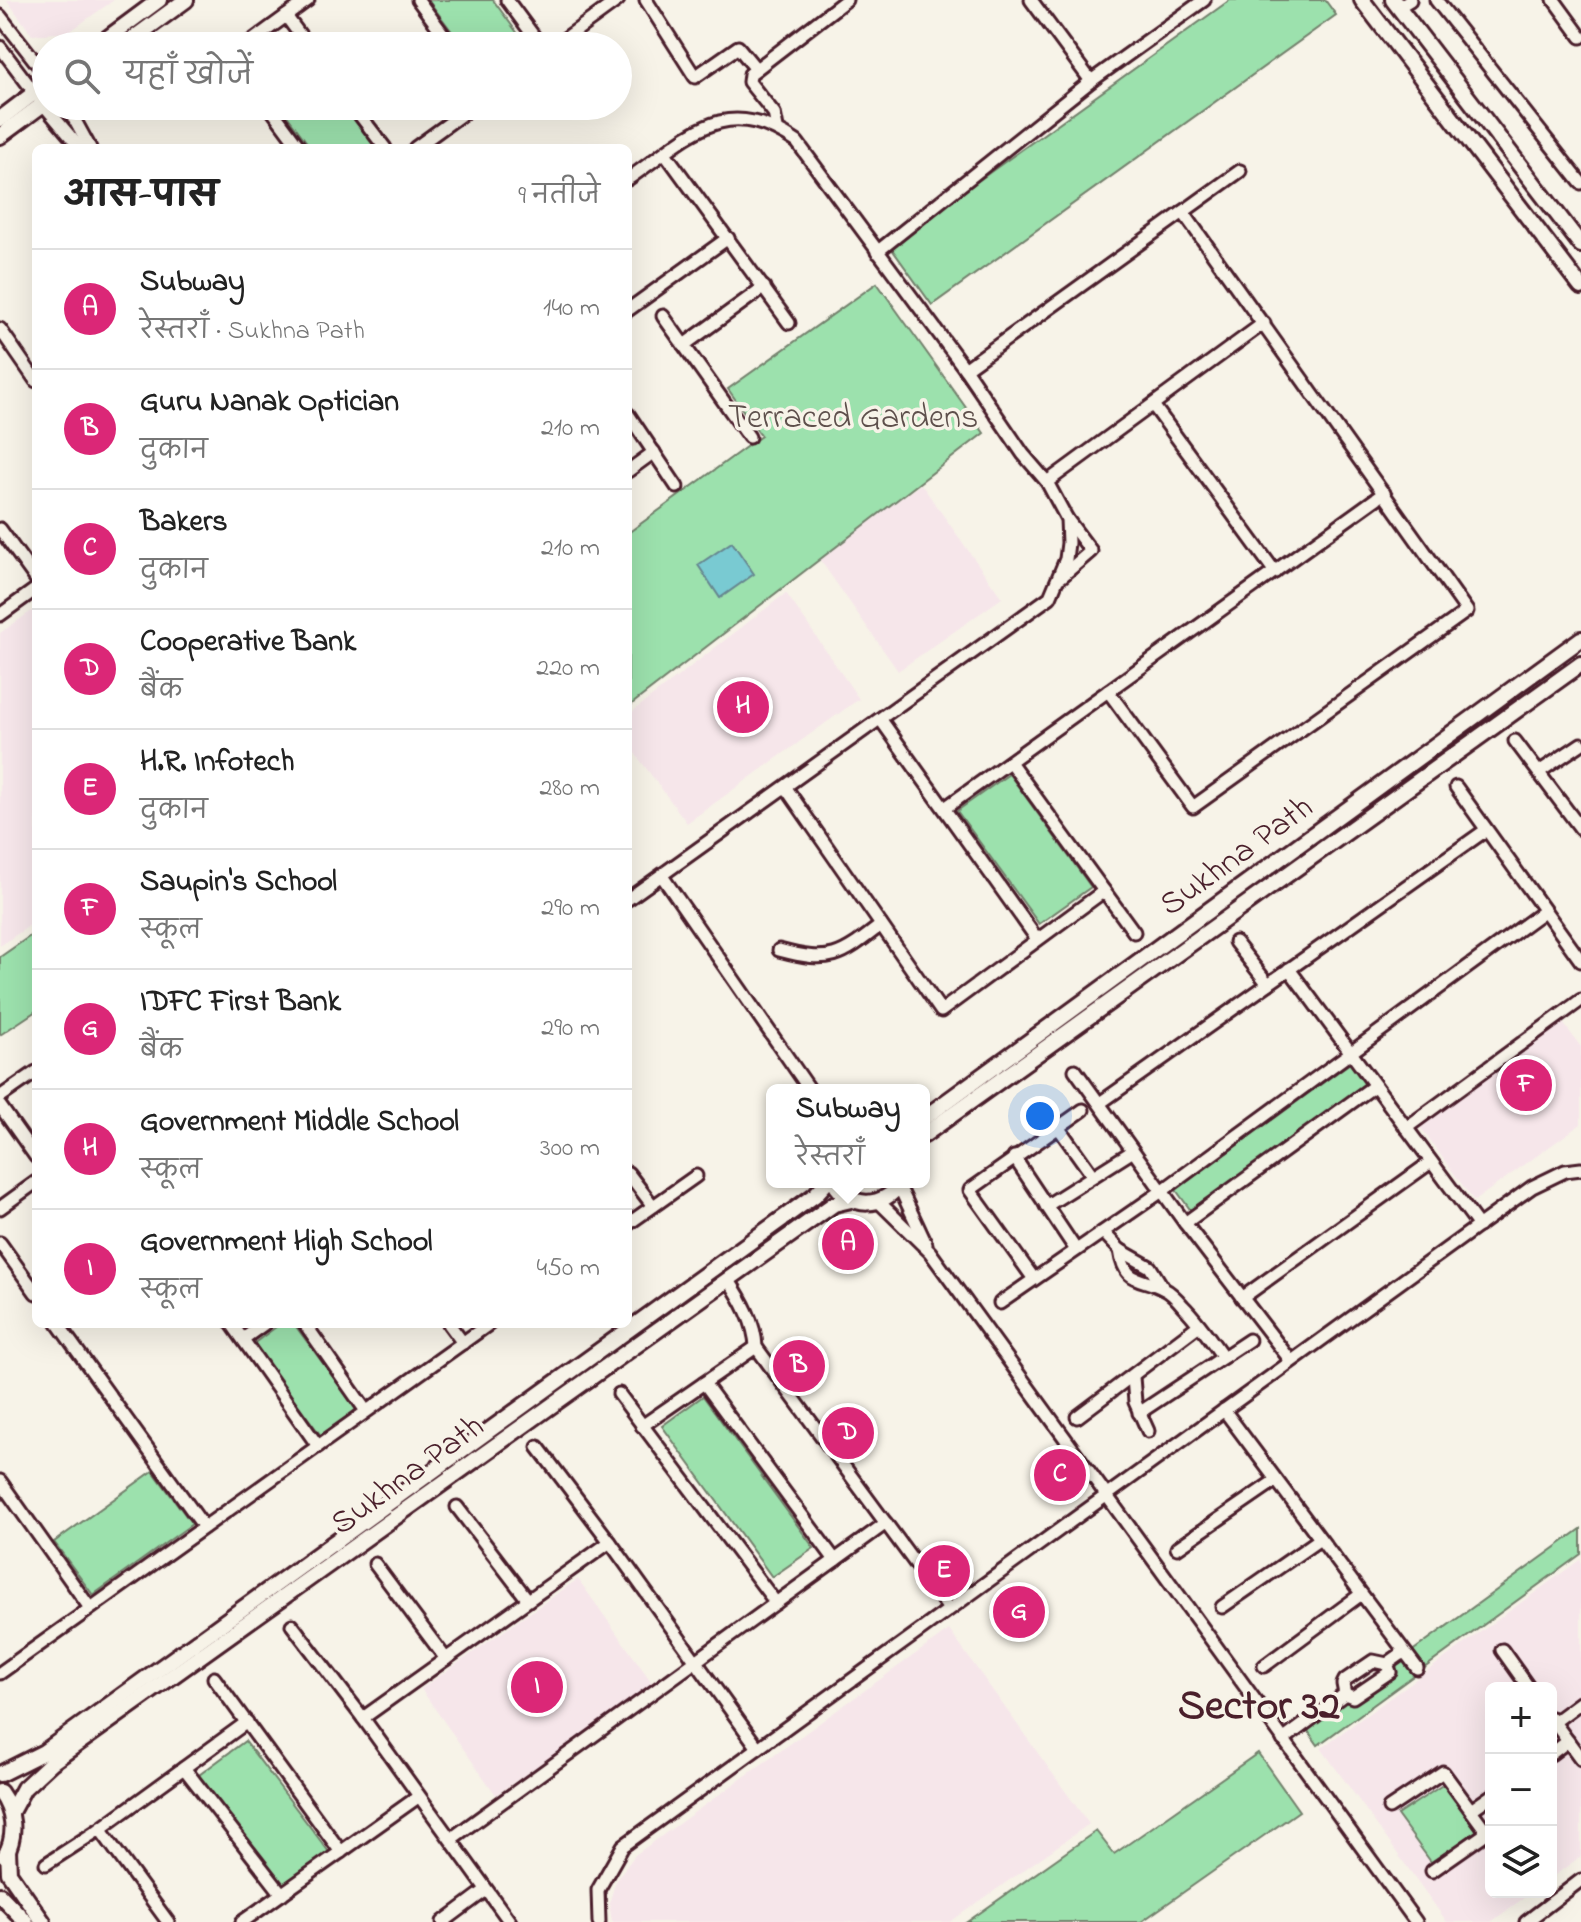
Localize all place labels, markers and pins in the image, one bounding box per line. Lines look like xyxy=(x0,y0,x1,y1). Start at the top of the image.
pin: H xyxy=(717,677,769,737)
pin: F xyxy=(1500,1055,1552,1115)
pin: A xyxy=(822,1214,874,1274)
pin: B xyxy=(773,1336,825,1396)
pin: D xyxy=(822,1403,874,1463)
pin: C xyxy=(1034,1445,1086,1505)
pin: E xyxy=(918,1541,970,1601)
pin: G xyxy=(993,1582,1045,1642)
pin: I xyxy=(511,1657,563,1717)

